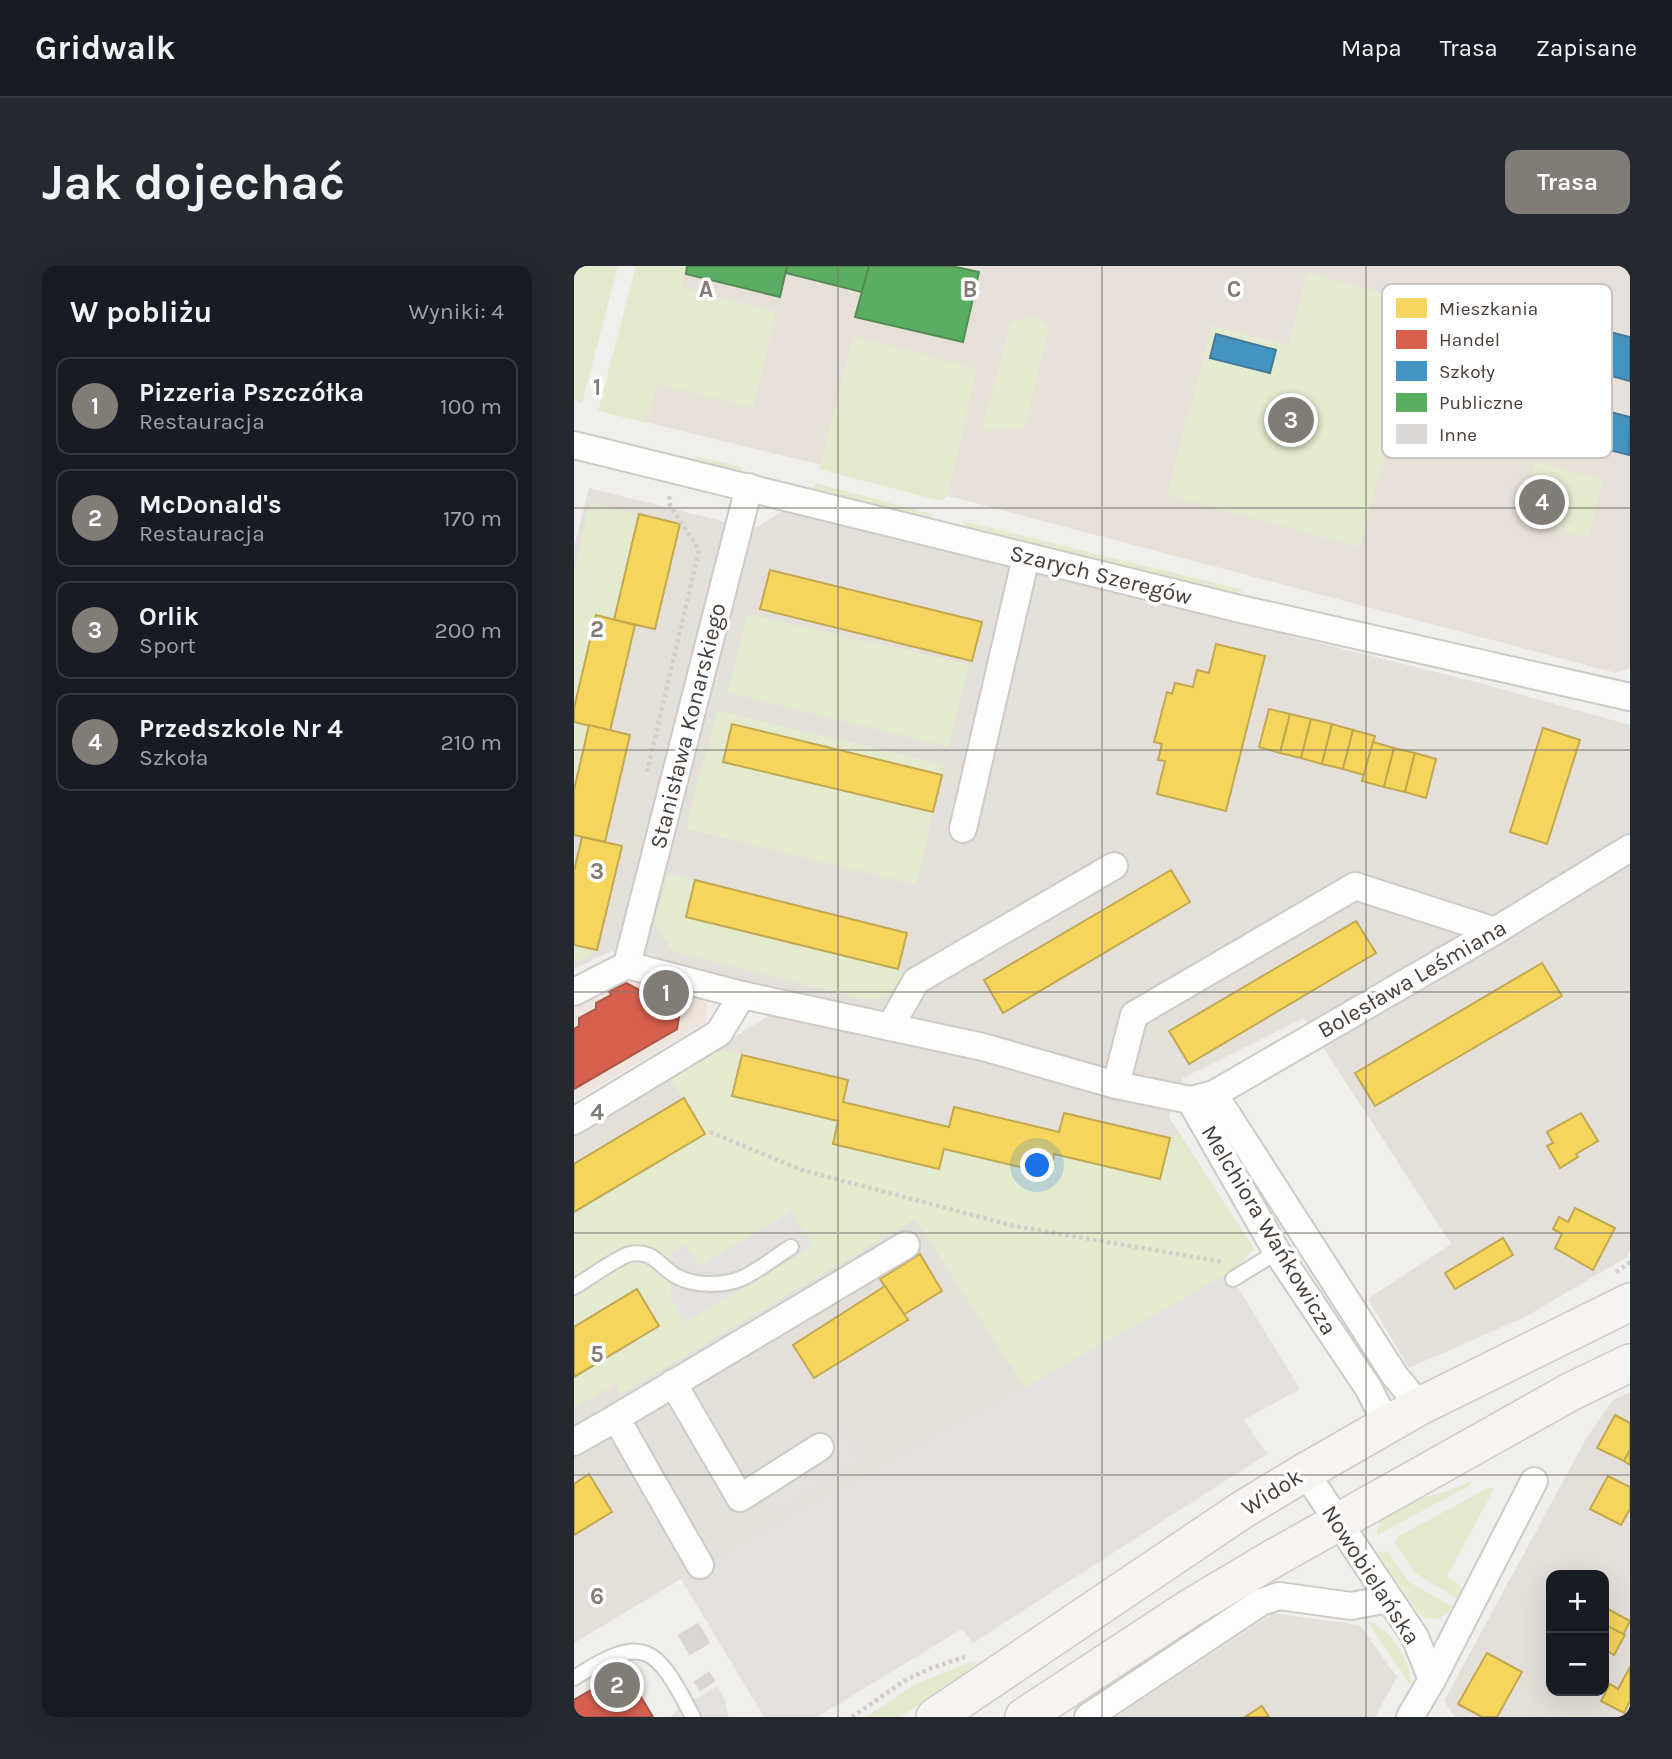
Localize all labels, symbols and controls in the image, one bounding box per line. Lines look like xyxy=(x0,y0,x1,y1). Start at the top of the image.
text: Gridwalk xyxy=(35,29,175,67)
text: Mapa xyxy=(1341,34,1402,62)
text: Trasa xyxy=(1440,34,1498,62)
text: Zapisane xyxy=(1536,34,1637,62)
button: Trasa xyxy=(1505,150,1630,214)
text: Jak dojechać xyxy=(42,154,345,211)
text: A xyxy=(699,276,713,303)
text: B xyxy=(963,276,977,303)
text: C xyxy=(1227,276,1241,303)
legend xyxy=(1382,284,1612,458)
text: W pobliżu xyxy=(70,294,212,330)
text: Wyniki: 4 xyxy=(409,298,504,325)
text: Mieszkania xyxy=(1439,298,1538,320)
text: Handel xyxy=(1439,329,1500,351)
text: Szkoły xyxy=(1439,361,1495,383)
text: 1 xyxy=(593,374,601,401)
text: Pizzeria Pszczółka xyxy=(139,377,364,408)
text: Publiczne xyxy=(1439,392,1523,414)
text: 1 xyxy=(91,393,99,420)
text: 100 m xyxy=(440,393,502,420)
pin: 3 xyxy=(1268,394,1314,446)
text: Restauracja xyxy=(139,408,265,435)
text: Inne xyxy=(1439,424,1477,446)
pin: 4 xyxy=(1519,476,1565,528)
text: McDonald's xyxy=(139,489,282,520)
text: 2 xyxy=(88,505,102,532)
text: 170 m xyxy=(443,505,502,532)
text: Restauracja xyxy=(139,520,265,547)
street label: Szarych Szeregów xyxy=(1007,539,1195,611)
street label: Stanisława Konarskiego xyxy=(644,600,732,852)
text: Orlik xyxy=(139,601,199,632)
text: 2 xyxy=(590,616,604,643)
text: 3 xyxy=(88,617,102,644)
text: 200 m xyxy=(434,617,502,644)
text: Sport xyxy=(139,632,196,659)
text: Przedszkole Nr 4 xyxy=(139,713,343,744)
text: 4 xyxy=(88,729,102,756)
text: 210 m xyxy=(440,729,502,756)
text: Szkoła xyxy=(139,744,208,771)
text: 3 xyxy=(590,858,604,885)
street label: Bolesława Leśmiana xyxy=(1313,914,1511,1044)
pin: 1 xyxy=(643,967,689,1019)
text: 4 xyxy=(590,1099,604,1126)
street label: Melchiora Wańkowicza xyxy=(1196,1120,1342,1340)
your location xyxy=(1020,1148,1054,1182)
text: 5 xyxy=(590,1341,604,1368)
street label: Widok xyxy=(1237,1463,1307,1521)
street label: Nowobielańska xyxy=(1316,1500,1426,1650)
map controls xyxy=(1546,1570,1609,1696)
button: + xyxy=(1546,1570,1609,1633)
text: 6 xyxy=(590,1583,604,1610)
button: − xyxy=(1546,1633,1609,1696)
pin: 2 xyxy=(594,1659,640,1711)

